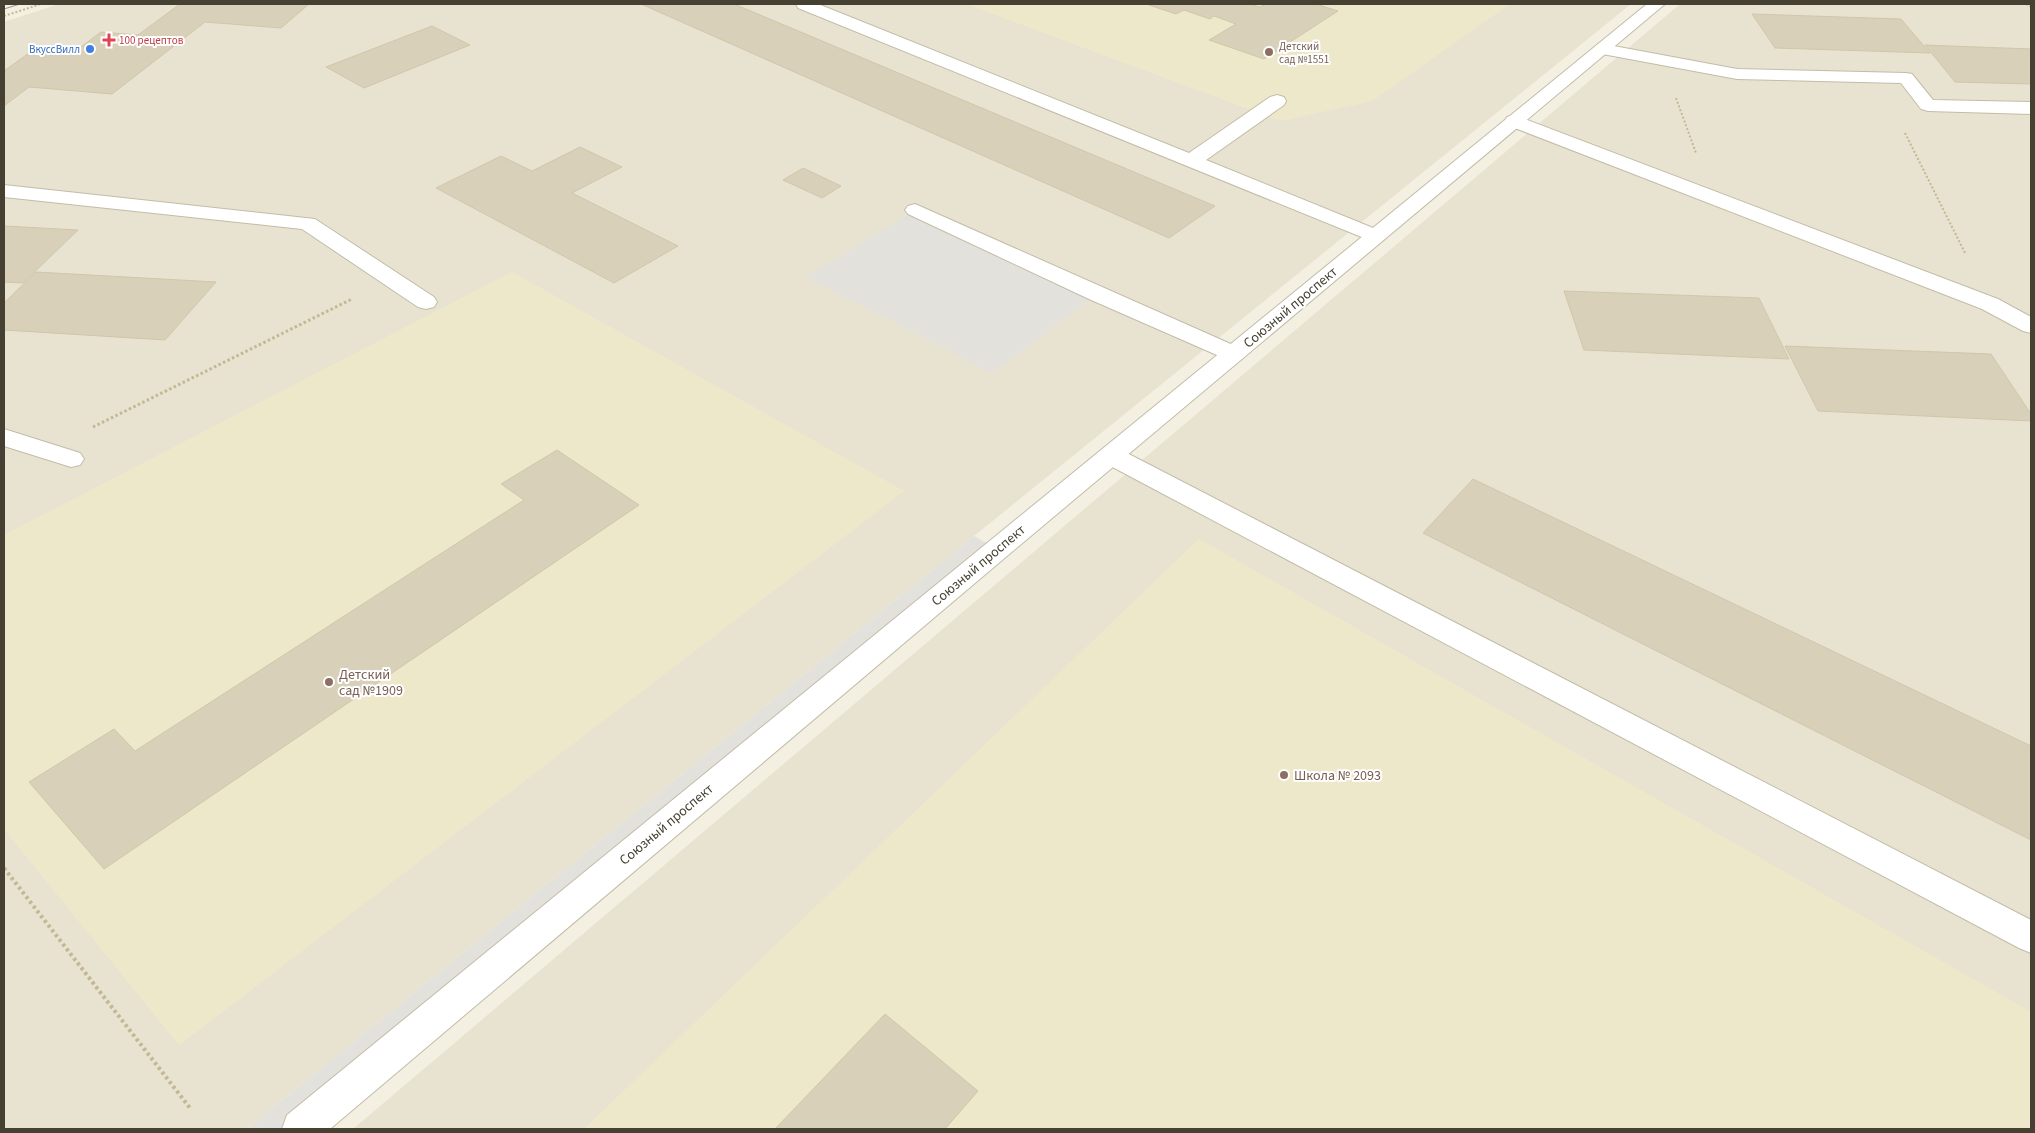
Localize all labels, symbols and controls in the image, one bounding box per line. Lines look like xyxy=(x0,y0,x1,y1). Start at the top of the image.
place label: 100 рецептов xyxy=(119,33,184,48)
marker: 100 рецептов xyxy=(103,34,115,46)
place label: Детский сад №1551 xyxy=(1279,39,1329,67)
place label: ВкуссВилл xyxy=(29,42,80,57)
marker: ВкуссВилл xyxy=(84,43,96,55)
marker: Детский сад №1551 xyxy=(1263,46,1275,58)
street label: Союзный проспект xyxy=(1239,262,1342,353)
street label: Союзный проспект xyxy=(927,520,1030,611)
place label: Детский сад №1909 xyxy=(339,665,403,701)
marker: Детский сад №1909 xyxy=(323,676,335,688)
place label: Школа № 2093 xyxy=(1294,766,1381,786)
marker: Школа № 2093 xyxy=(1278,769,1290,781)
street label: Союзный проспект xyxy=(615,779,718,870)

